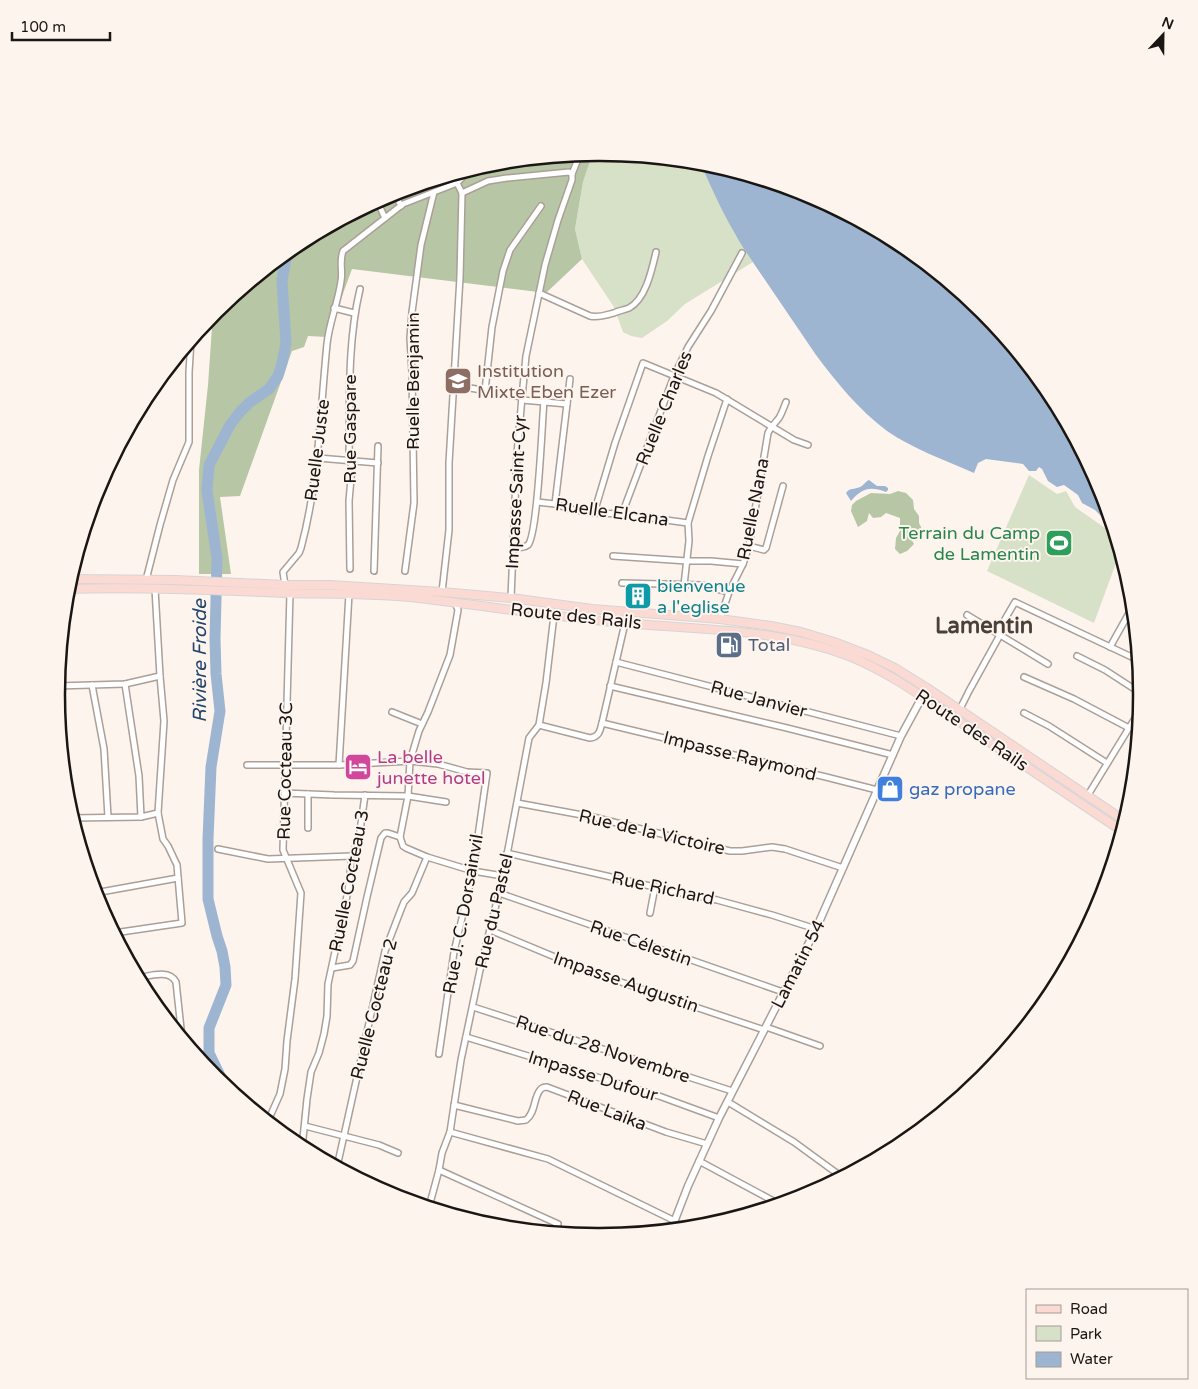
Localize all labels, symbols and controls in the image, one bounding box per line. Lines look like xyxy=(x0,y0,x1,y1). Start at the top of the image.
scale bar xyxy=(12,10,110,42)
north arrow xyxy=(1138,10,1188,60)
text: N xyxy=(1159,13,1176,33)
text: 100 m xyxy=(20,18,66,36)
street label: Ruelle Benjamin xyxy=(402,312,424,450)
street label: Ruelle Charles xyxy=(631,348,697,468)
place label: Institution Mixte Eben Ezer xyxy=(477,360,616,403)
school or university icon: Institution Mixte Eben Ezer xyxy=(443,366,473,396)
street label: Rue Gaspare xyxy=(339,374,361,484)
street label: Ruelle Juste xyxy=(300,398,334,502)
street label: Impasse Saint-Cyr xyxy=(501,414,531,569)
street label: Ruelle Nana xyxy=(732,456,774,562)
street label: Ruelle Elcana xyxy=(554,493,670,531)
place label: Terrain du Camp de Lamentin xyxy=(898,522,1040,565)
sports icon: Terrain du Camp de Lamentin xyxy=(1044,528,1074,558)
place label: bienvenue a l'eglise xyxy=(657,575,745,618)
building icon: bienvenue a l'eglise xyxy=(623,581,653,611)
water label: Rivière Froide xyxy=(189,598,211,723)
street label: Route des Rails xyxy=(509,598,643,634)
district label: Lamentin xyxy=(935,613,1033,639)
fuel station icon: Total xyxy=(714,630,744,660)
place label: Total xyxy=(748,634,790,656)
street label: Rue Janvier xyxy=(708,676,810,722)
street label: Route des Rails xyxy=(911,684,1033,776)
street label: Rue Cocteau 3C xyxy=(273,702,297,840)
street label: Impasse Raymond xyxy=(661,726,819,786)
place label: La belle junette hotel xyxy=(376,746,485,789)
hotel icon: La belle junette hotel xyxy=(343,752,373,782)
shop icon: gaz propane xyxy=(875,774,905,804)
place label: gaz propane xyxy=(909,778,1016,800)
street label: Rue de la Victoire xyxy=(577,804,727,860)
street label: Ruelle Cocteau 3 xyxy=(324,808,374,954)
street label: Rue J. C. Dorsainvil xyxy=(438,832,488,996)
street label: Rue du Pastel xyxy=(470,851,518,971)
street label: Rue Richard xyxy=(610,866,716,910)
street label: Rue Célestin xyxy=(587,915,695,971)
street label: Lamatin 54 xyxy=(766,916,830,1012)
street label: Ruelle Cocteau 2 xyxy=(346,936,402,1082)
street label: Impasse Augustin xyxy=(550,947,702,1017)
street label: Rue du 28 Novembre xyxy=(513,1010,693,1088)
street label: Impasse Dufour xyxy=(525,1046,661,1106)
street label: Rue Laika xyxy=(564,1085,650,1135)
legend xyxy=(1026,1289,1188,1379)
text: Road xyxy=(1070,1300,1108,1318)
text: Park xyxy=(1070,1325,1102,1343)
text: Water xyxy=(1070,1350,1113,1368)

